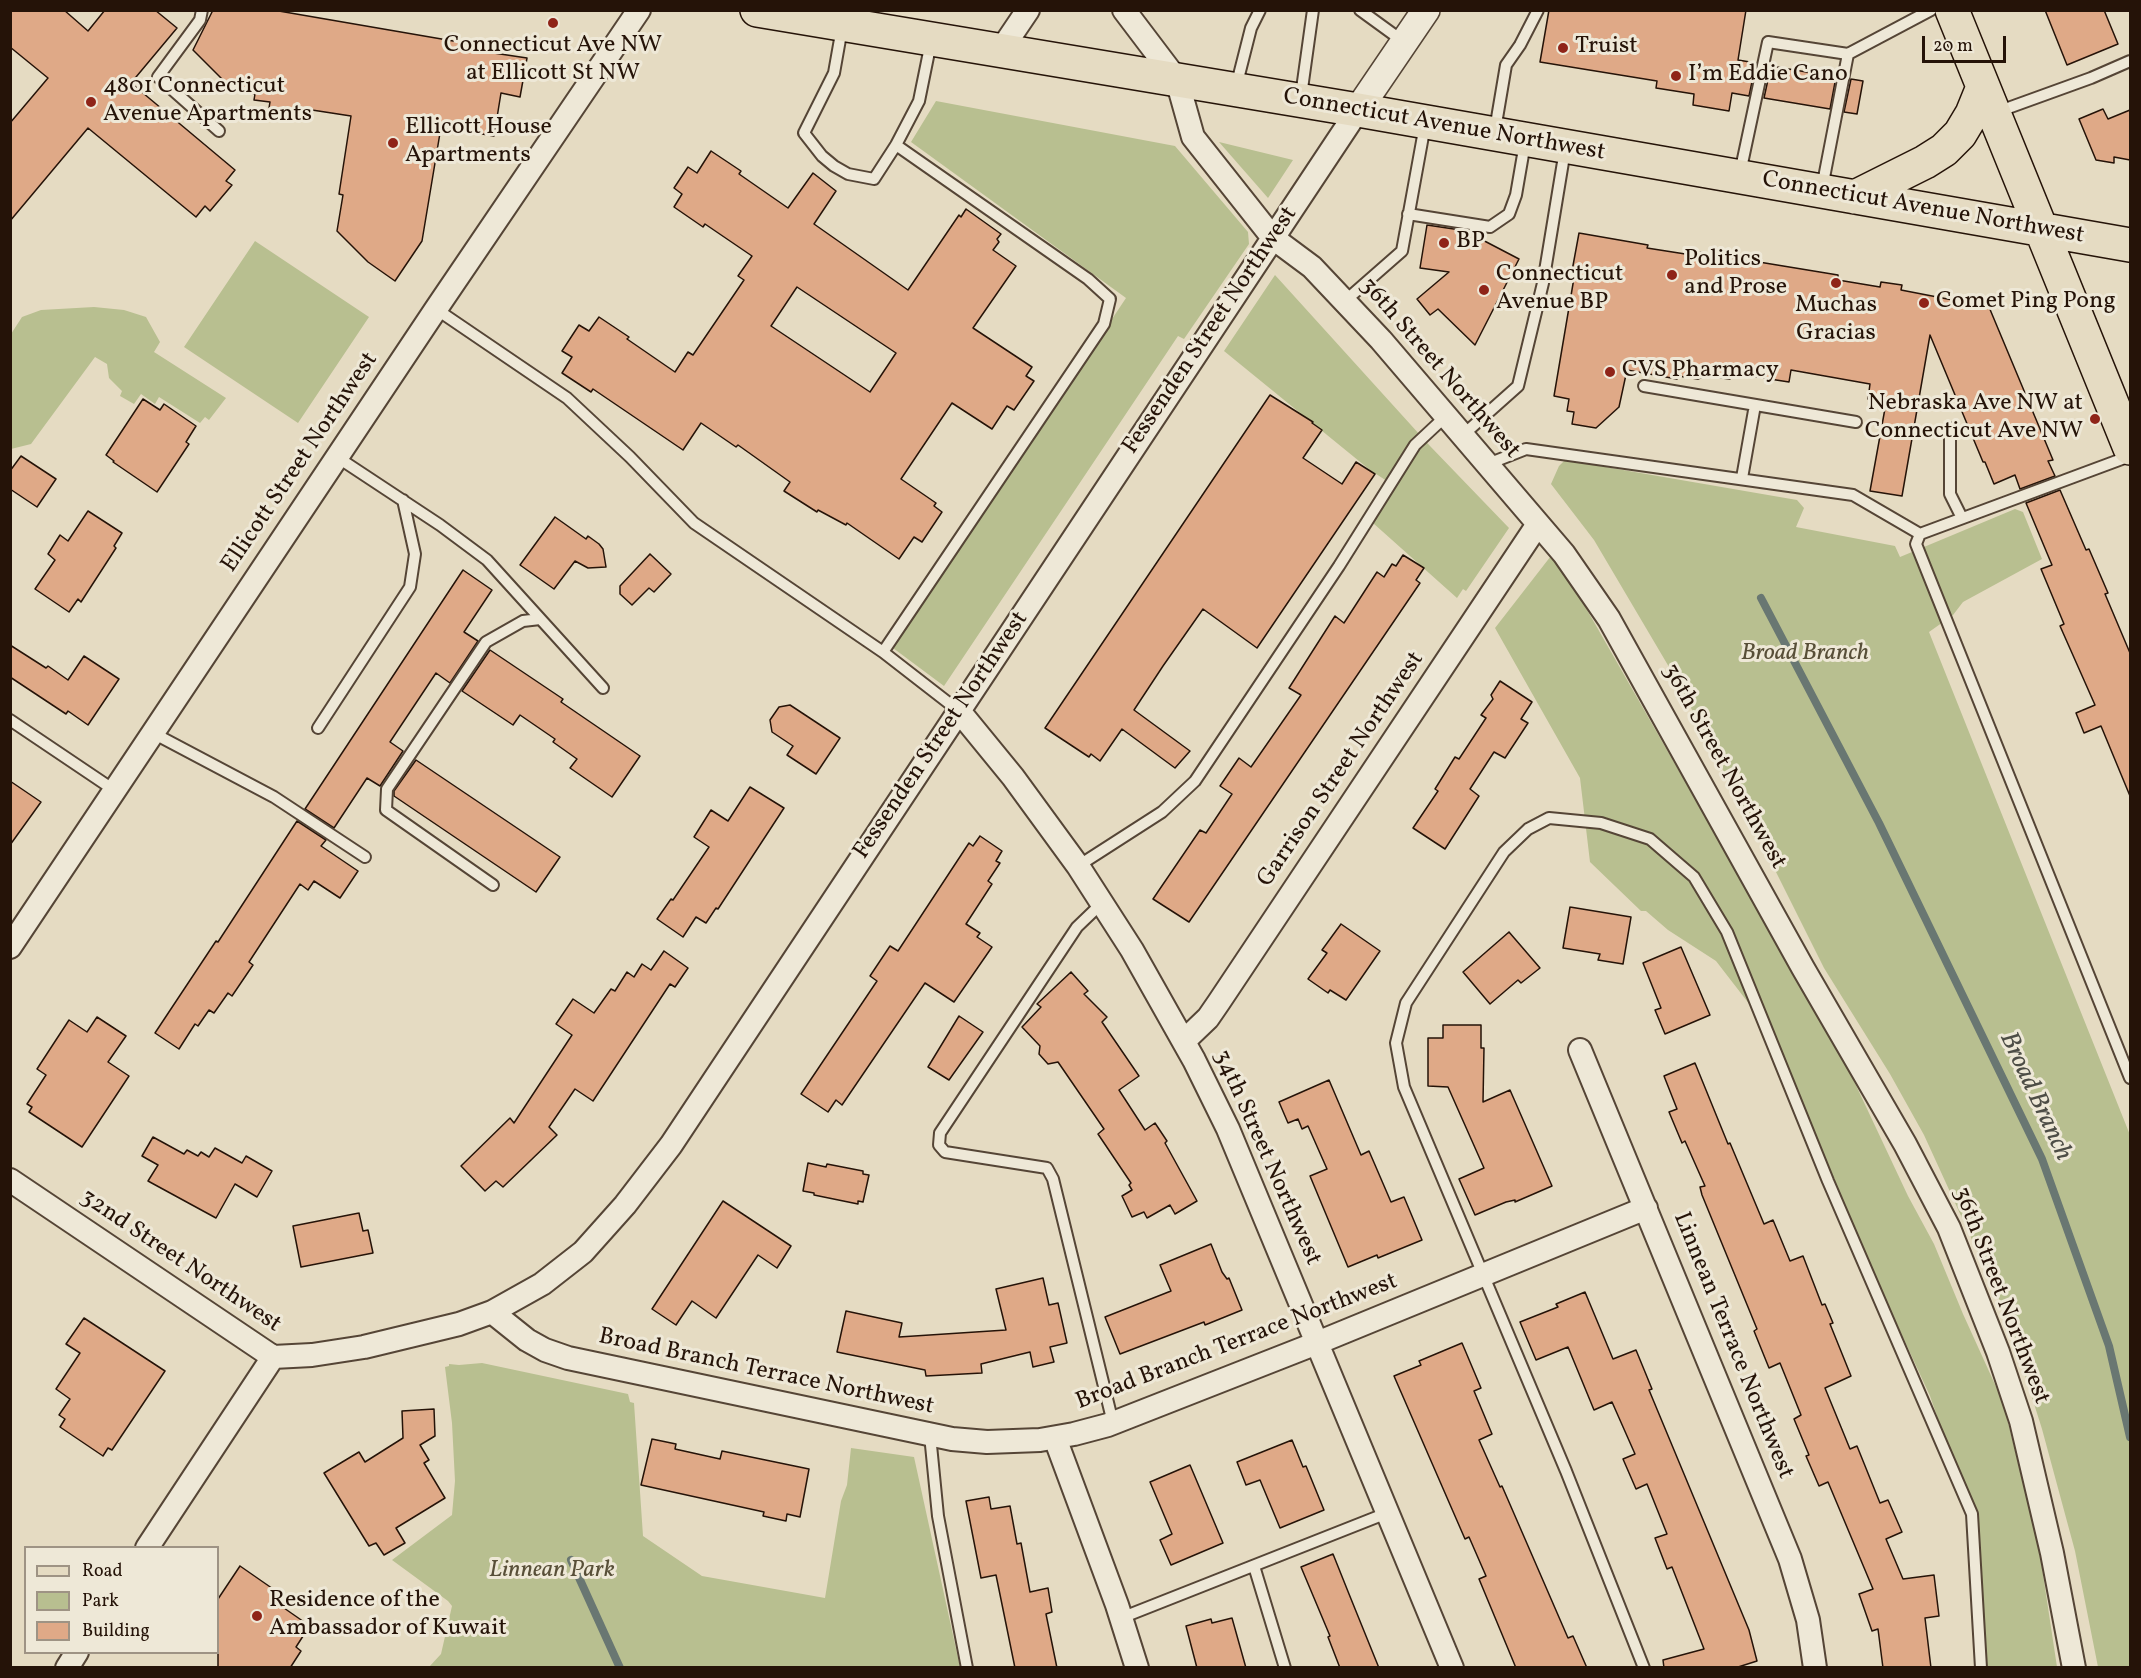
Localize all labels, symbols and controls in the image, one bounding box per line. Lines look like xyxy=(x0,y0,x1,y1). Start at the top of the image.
marker: Connecticut Ave NW at Ellicott St NW xyxy=(546,16,560,30)
scale bar xyxy=(1925,24,2009,62)
place label: Connecticut Ave NW at Ellicott St NW xyxy=(444,33,662,89)
place label: Truist xyxy=(1575,34,1638,62)
text: 20 m xyxy=(1933,34,1973,59)
marker: Truist xyxy=(1556,41,1570,55)
place label: I’m Eddie Cano xyxy=(1688,62,1848,90)
marker: I’m Eddie Cano xyxy=(1669,69,1683,83)
place label: 4801 Connecticut Avenue Apartments xyxy=(103,74,312,130)
street label: Connecticut Avenue Northwest xyxy=(1281,83,1607,169)
marker: 4801 Connecticut Avenue Apartments xyxy=(84,95,98,109)
place label: Ellicott House Apartments xyxy=(405,115,552,171)
marker: Ellicott House Apartments xyxy=(386,136,400,150)
street label: Connecticut Avenue Northwest xyxy=(1760,166,2086,252)
street label: Fessenden Street Northwest xyxy=(1117,202,1305,460)
place label: BP xyxy=(1456,229,1485,257)
marker: BP xyxy=(1437,236,1451,250)
place label: Politics and Prose xyxy=(1684,247,1787,303)
place label: Connecticut Avenue BP xyxy=(1496,262,1624,318)
marker: Politics and Prose xyxy=(1665,268,1679,282)
street label: 36th Street Northwest xyxy=(1353,273,1525,465)
marker: Muchas Gracias xyxy=(1829,276,1843,290)
marker: Connecticut Avenue BP xyxy=(1477,283,1491,297)
place label: Comet Ping Pong xyxy=(1936,289,2116,317)
place label: Muchas Gracias xyxy=(1795,293,1877,349)
marker: Comet Ping Pong xyxy=(1917,296,1931,310)
street label: Ellicott Street Northwest xyxy=(217,347,385,579)
place label: CVS Pharmacy xyxy=(1622,358,1779,386)
marker: CVS Pharmacy xyxy=(1603,365,1617,379)
place label: Nebraska Ave NW at Connecticut Ave NW xyxy=(1865,391,2083,447)
marker: Nebraska Ave NW at Connecticut Ave NW xyxy=(2088,412,2102,426)
street label: Fessenden Street Northwest xyxy=(848,607,1036,865)
park label: Broad Branch xyxy=(1741,641,1869,669)
street label: Garrison Street Northwest xyxy=(1252,647,1432,893)
street label: 36th Street Northwest xyxy=(1655,659,1791,875)
water label: Broad Branch xyxy=(1991,1028,2077,1166)
street label: 34th Street Northwest xyxy=(1206,1046,1326,1270)
street label: 36th Street Northwest xyxy=(1945,1183,2055,1409)
street label: 32nd Street Northwest xyxy=(74,1184,286,1340)
street label: Linnean Terrace Northwest xyxy=(1665,1208,1799,1484)
street label: Broad Branch Terrace Northwest xyxy=(1072,1268,1402,1418)
street label: Broad Branch Terrace Northwest xyxy=(596,1323,936,1423)
legend xyxy=(24,1546,219,1654)
park label: Linnean Park xyxy=(489,1558,615,1586)
text: Road xyxy=(82,1559,123,1584)
place label: Residence of the Ambassador of Kuwait xyxy=(269,1588,507,1644)
text: Park xyxy=(82,1589,119,1614)
marker: Residence of the Ambassador of Kuwait xyxy=(250,1609,264,1623)
text: Building xyxy=(82,1619,150,1644)

